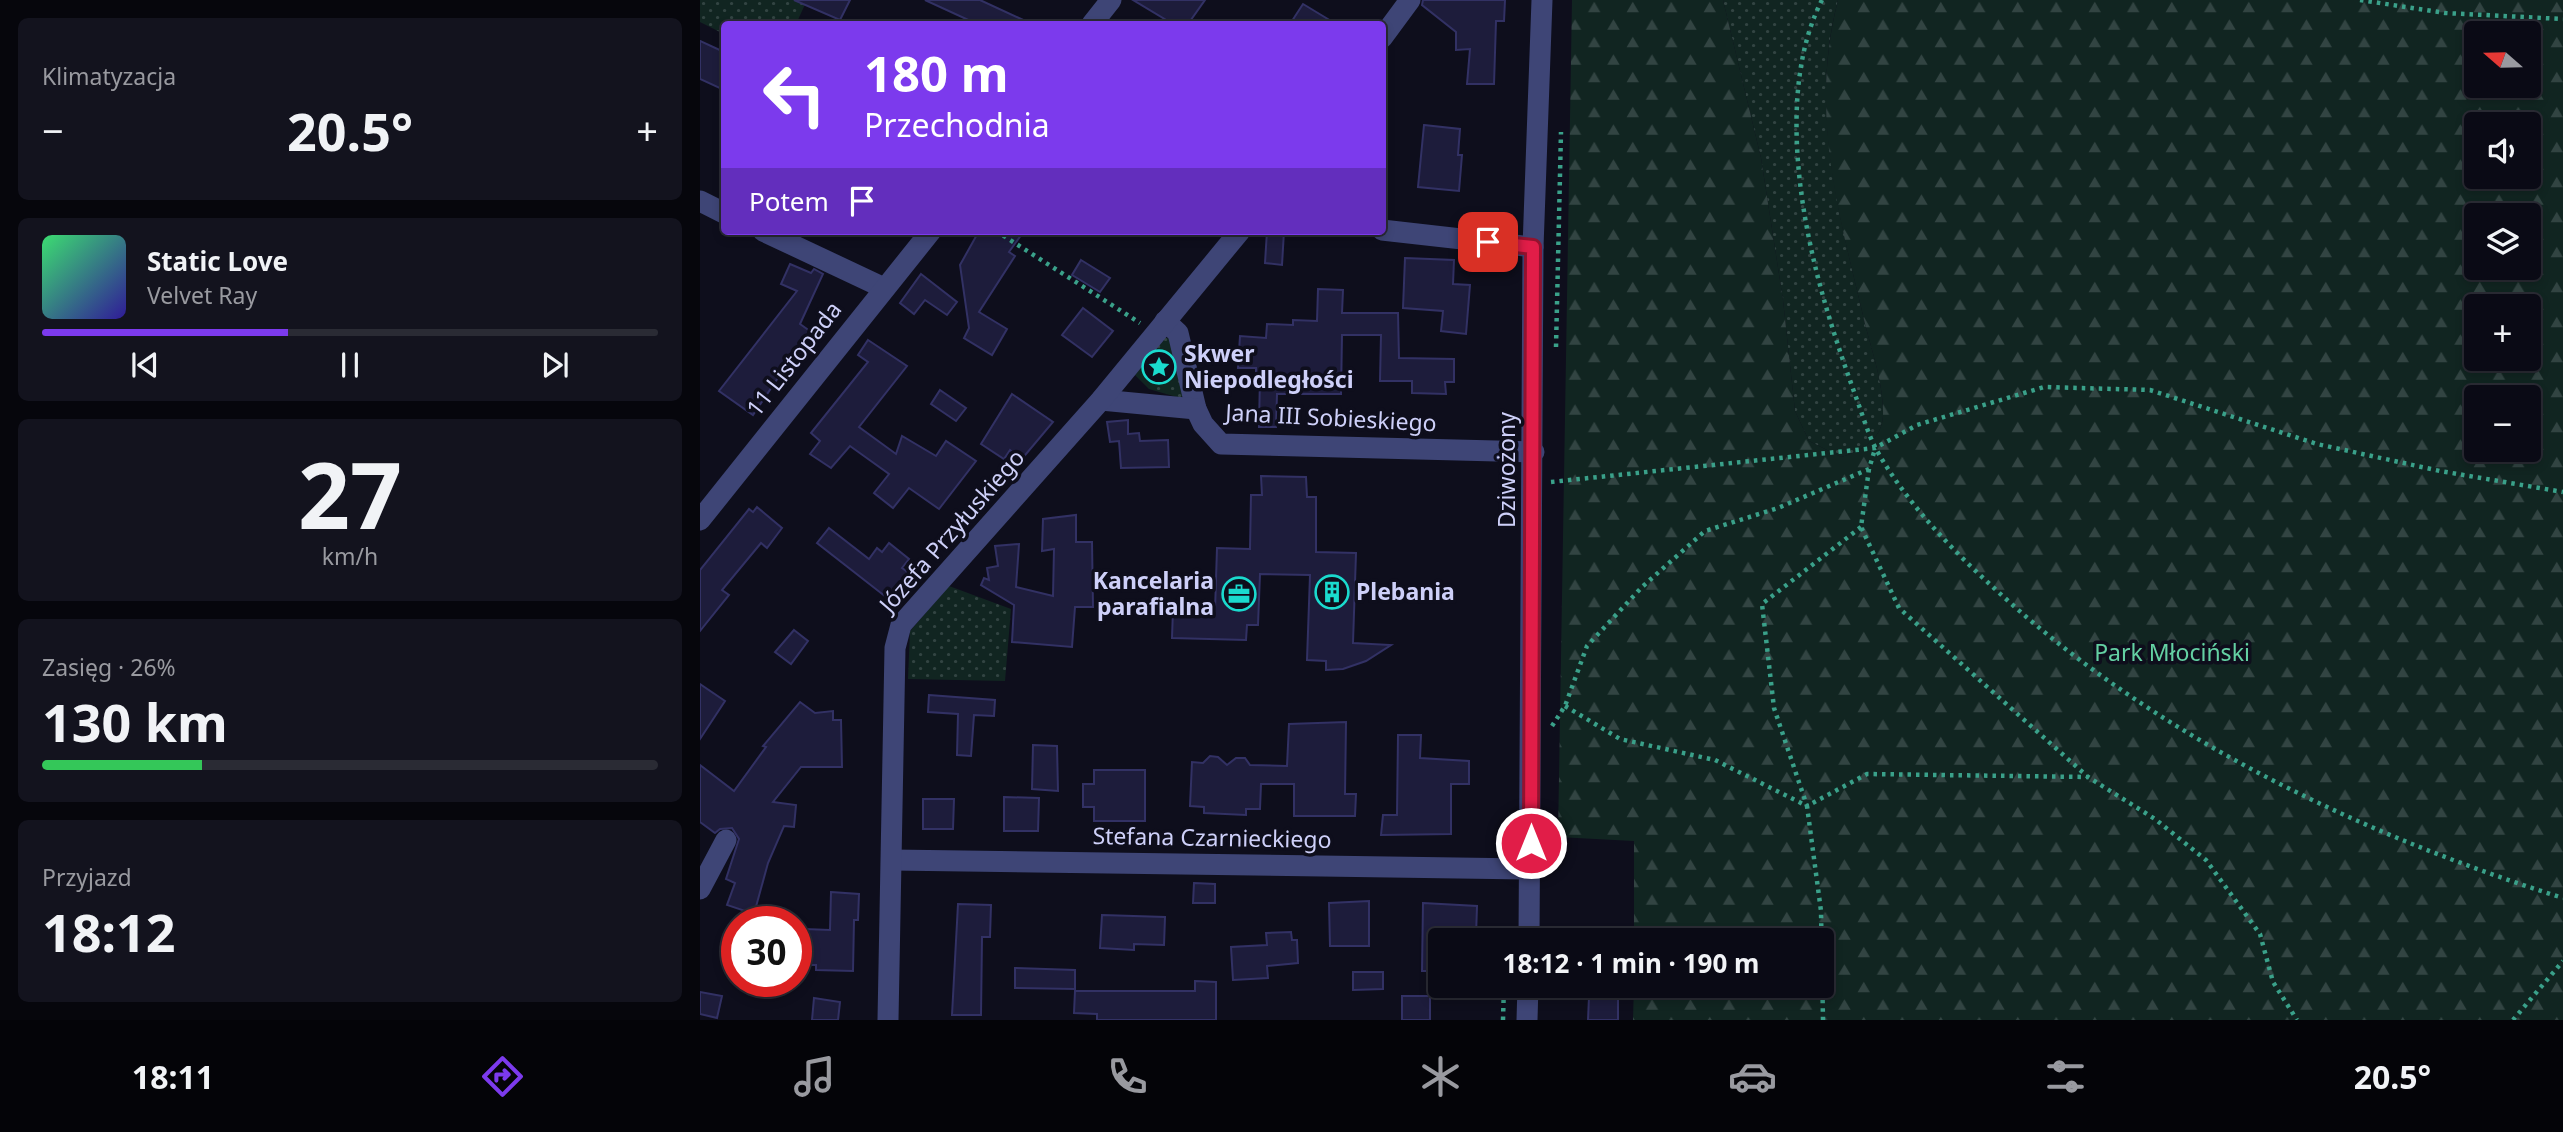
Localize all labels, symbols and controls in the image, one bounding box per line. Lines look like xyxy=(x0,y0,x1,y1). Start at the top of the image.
north arrow xyxy=(2464,21,2541,98)
map controls xyxy=(2464,21,2541,462)
text: 180 m xyxy=(864,40,1009,106)
icon: left xyxy=(749,49,840,140)
text: Klimatyzacja xyxy=(42,60,176,92)
text: 20.5° xyxy=(287,95,413,166)
text: Przechodnia xyxy=(864,103,1050,146)
text: − xyxy=(42,104,64,156)
text: + xyxy=(636,104,658,156)
button: sound xyxy=(2464,112,2541,189)
icon: arrive xyxy=(843,182,881,220)
text: Potem xyxy=(749,183,829,219)
button: layers xyxy=(2464,203,2541,280)
pin xyxy=(1458,212,1518,272)
icon: arrive xyxy=(1469,223,1507,261)
text: Static Love xyxy=(147,243,288,279)
text: Velvet Ray xyxy=(147,279,257,311)
street label: 11 Listopada xyxy=(738,294,848,422)
button: + xyxy=(2464,294,2541,371)
place label: Skwer Niepodległości xyxy=(1184,337,1354,395)
icon: previous xyxy=(126,346,164,384)
icon: pause xyxy=(331,346,369,384)
icon: next xyxy=(536,346,574,384)
place icon: Skwer Niepodległości xyxy=(1140,348,1178,386)
button: − xyxy=(2464,385,2541,462)
street label: Jana III Sobieskiego xyxy=(1223,395,1438,439)
street label: Dziwożony xyxy=(1490,412,1522,528)
text: 27 xyxy=(298,432,402,556)
street label: Józefa Przyłuskiego xyxy=(870,442,1031,620)
text: km/h xyxy=(322,540,378,572)
place label: Kancelaria parafialna xyxy=(1093,564,1214,622)
building icon: Plebania xyxy=(1313,573,1351,611)
office icon: Kancelaria parafialna xyxy=(1220,575,1258,613)
place label: Plebania xyxy=(1356,575,1455,607)
park label: Park Młociński xyxy=(2094,636,2250,668)
text: Zasięg · 26% xyxy=(42,651,176,683)
text: 130 km xyxy=(42,686,228,757)
position arrow xyxy=(1494,806,1568,880)
street label: Stefana Czarnieckiego xyxy=(1092,819,1332,855)
text: Przyjazd xyxy=(42,861,132,893)
text: 18:12 xyxy=(42,896,176,967)
speed limit sign: 30 xyxy=(721,906,812,997)
text: 18:12 · 1 min · 190 m xyxy=(1503,945,1759,981)
icon: directions xyxy=(478,1052,527,1101)
icon: music xyxy=(790,1052,839,1101)
icon: phone xyxy=(1103,1052,1152,1101)
icon: climate xyxy=(1416,1052,1465,1101)
icon: car xyxy=(1728,1052,1777,1101)
icon: filters xyxy=(2041,1052,2090,1101)
text: 18:11 xyxy=(132,1055,214,1098)
text: 20.5° xyxy=(2354,1055,2431,1098)

